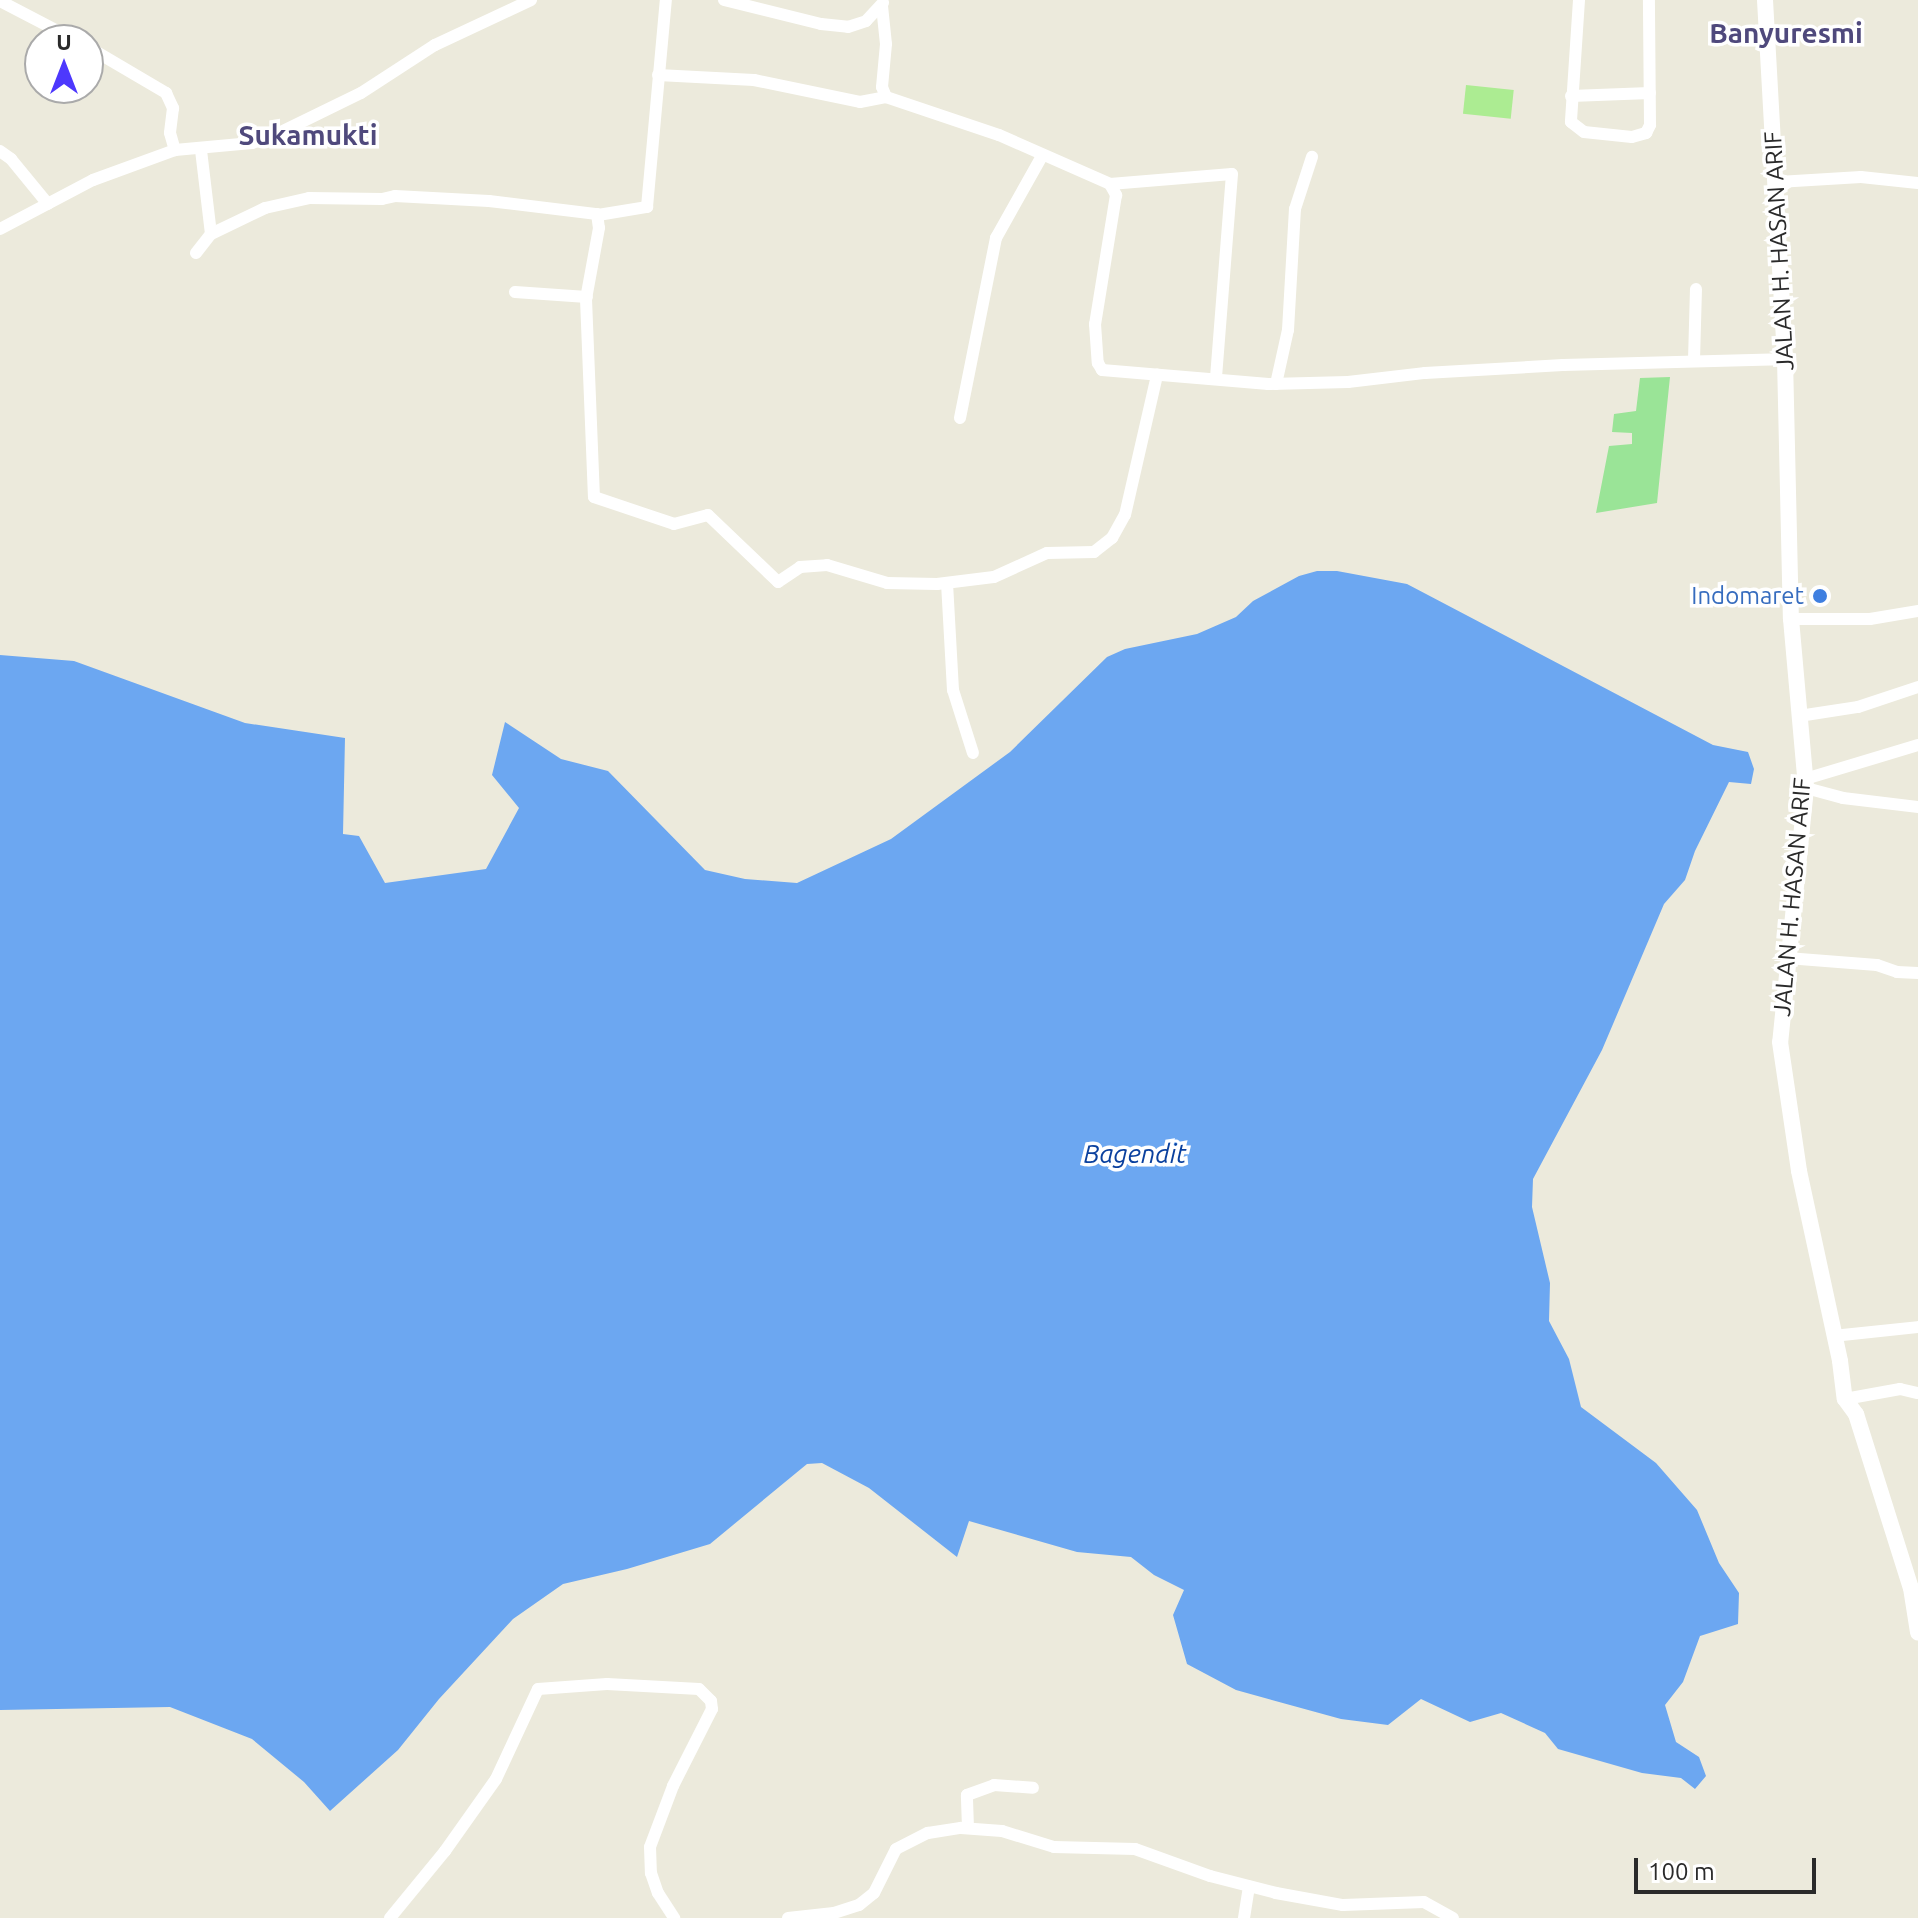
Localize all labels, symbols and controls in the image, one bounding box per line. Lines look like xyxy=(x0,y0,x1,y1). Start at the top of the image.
district label: Banyuresmi xyxy=(1709,16,1863,50)
north arrow xyxy=(24,24,104,104)
text: U xyxy=(56,29,72,54)
district label: Sukamukti xyxy=(239,118,377,152)
street label: JALAN H. HASAN ARIF xyxy=(1758,131,1800,371)
place label: Indomaret xyxy=(1691,582,1804,610)
marker: Indomaret xyxy=(1811,587,1829,605)
street label: JALAN H. HASAN ARIF xyxy=(1767,776,1817,1018)
water label: Bagendit xyxy=(1084,1138,1186,1170)
scale bar xyxy=(1638,1842,1820,1892)
text: 100 m xyxy=(1648,1858,1715,1885)

